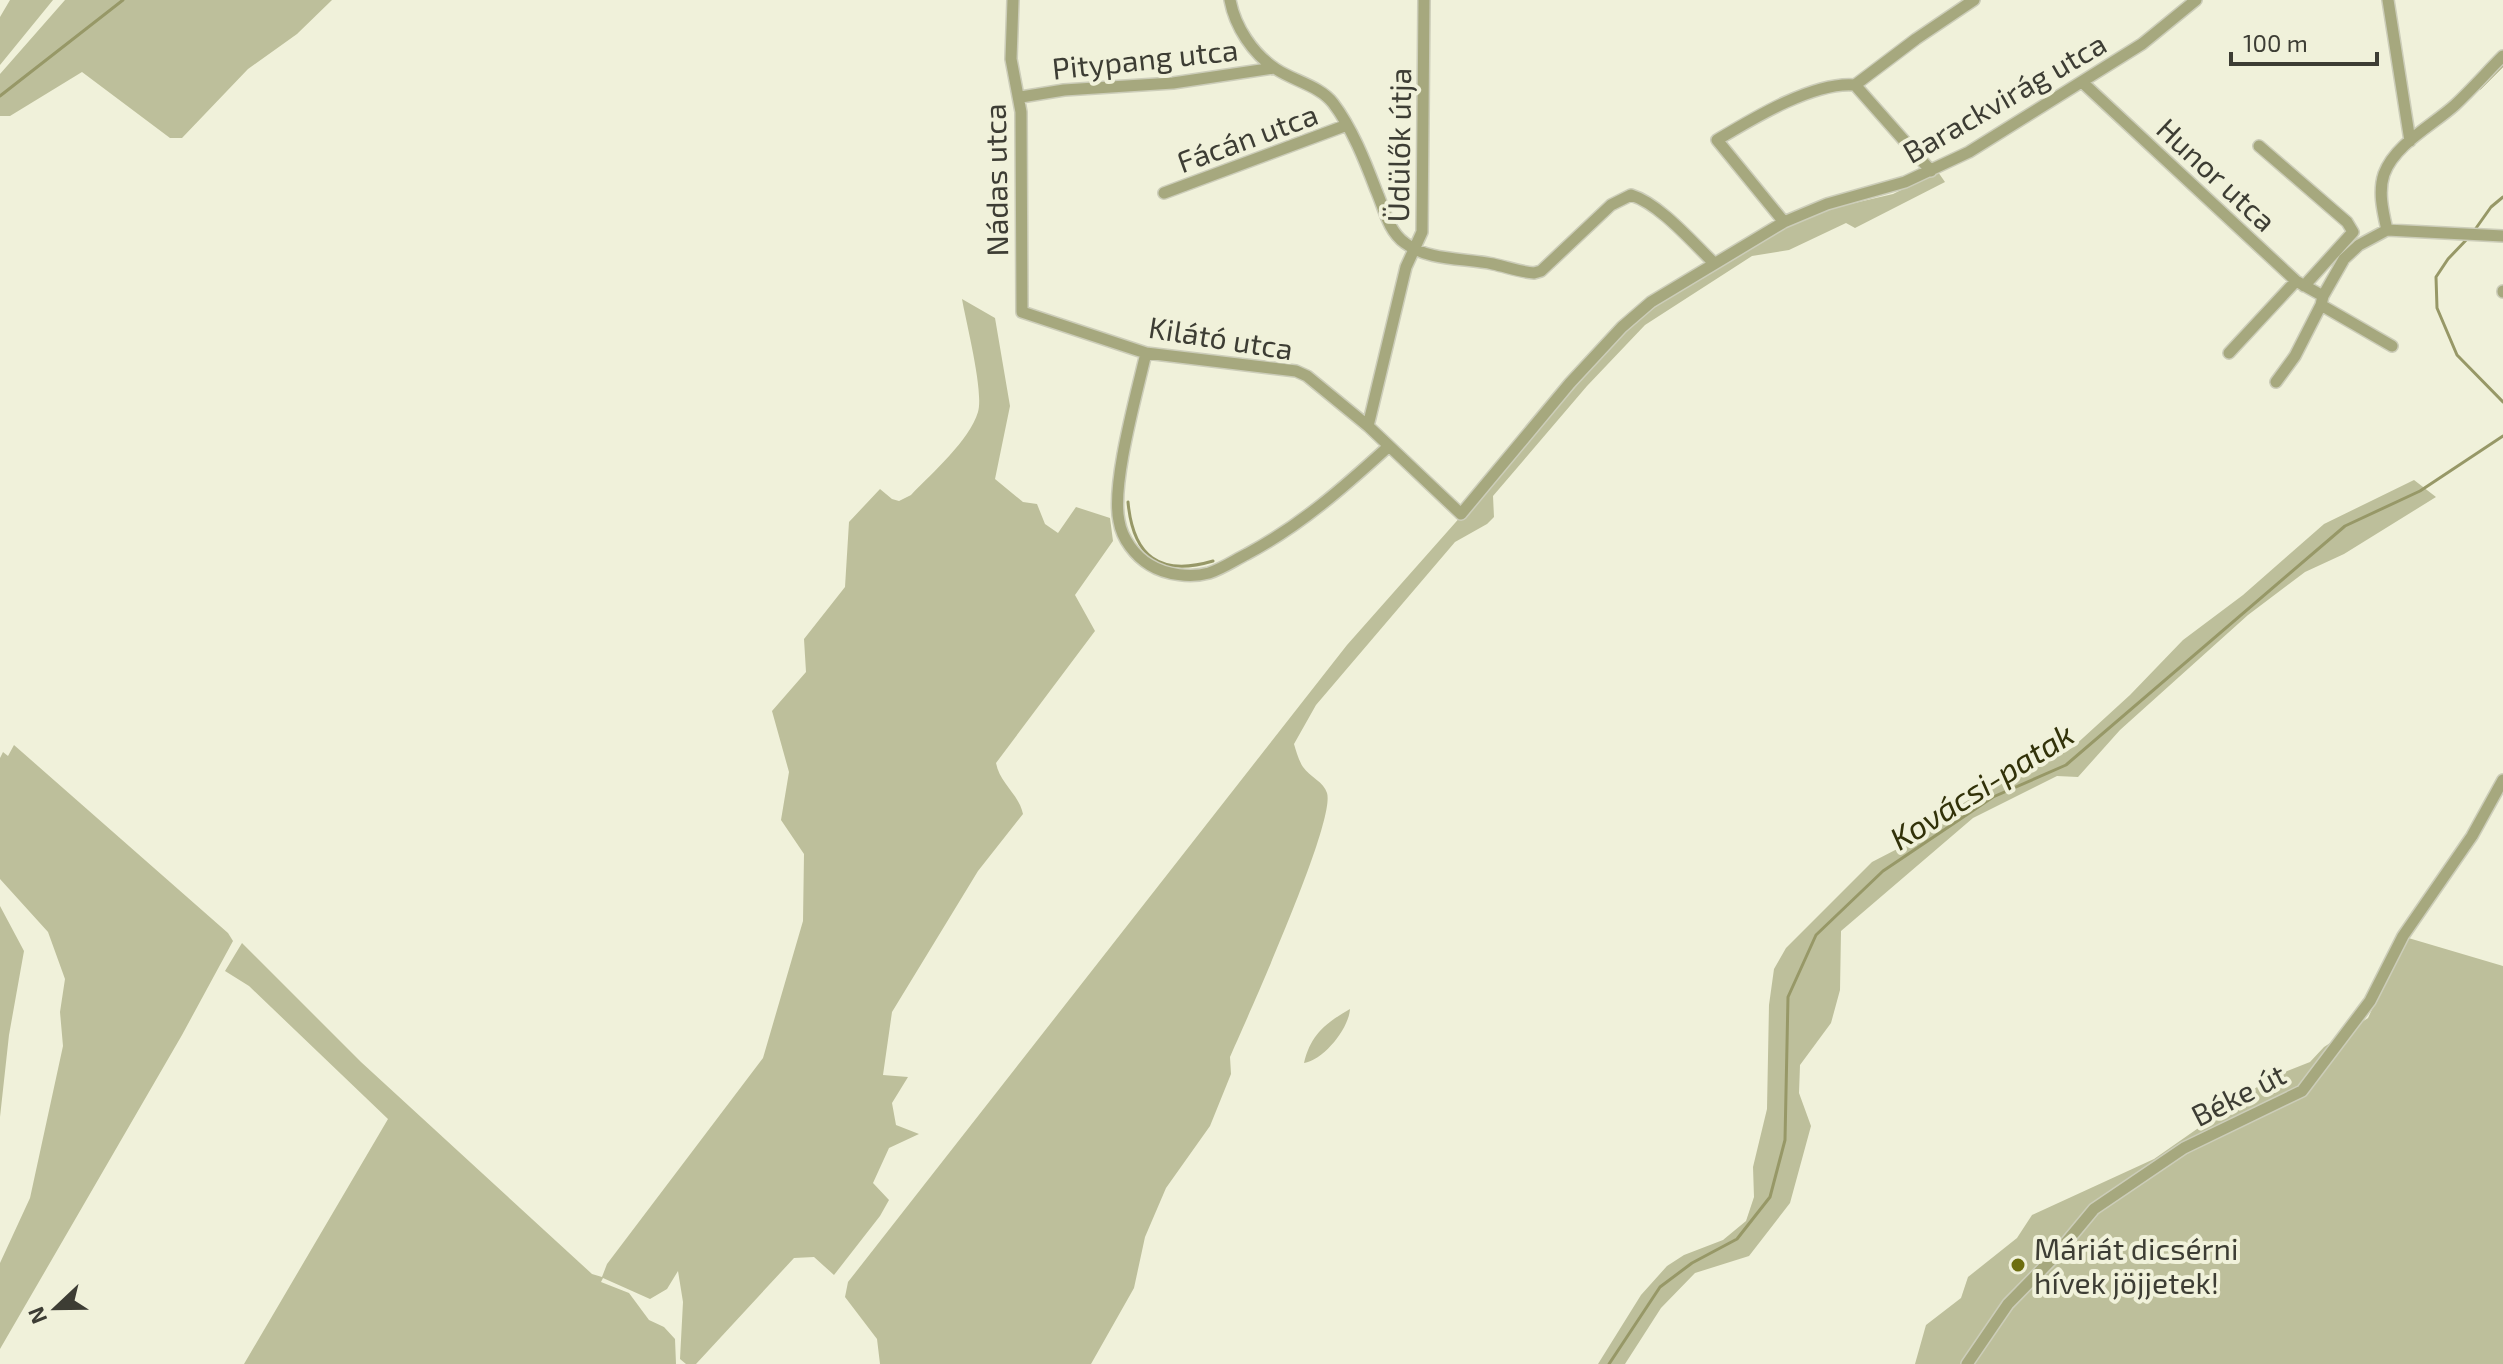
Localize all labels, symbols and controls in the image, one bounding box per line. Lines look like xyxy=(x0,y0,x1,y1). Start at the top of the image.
scale bar xyxy=(2231,16,2377,66)
street label: Barackvirág utca xyxy=(1896,24,2112,170)
text: 100 m xyxy=(2243,28,2308,57)
street label: Pitypang utca xyxy=(1050,30,1240,86)
street label: Üdülők útja xyxy=(1379,68,1417,222)
street label: Fácán utca xyxy=(1172,95,1322,179)
street label: Nádas utca xyxy=(976,103,1014,257)
street label: Hunor utca xyxy=(2150,110,2284,238)
street label: Kilátó utca xyxy=(1146,308,1296,366)
water label: Kovácsi-patak xyxy=(1882,713,2080,857)
street label: Béke út xyxy=(2185,1055,2291,1133)
place label: Máriát dicsérni hívek jöjjetek! xyxy=(2034,1230,2238,1300)
marker: Máriát dicsérni hívek jöjjetek! xyxy=(2009,1256,2027,1274)
north arrow xyxy=(16,1268,96,1348)
text: N xyxy=(21,1304,52,1328)

